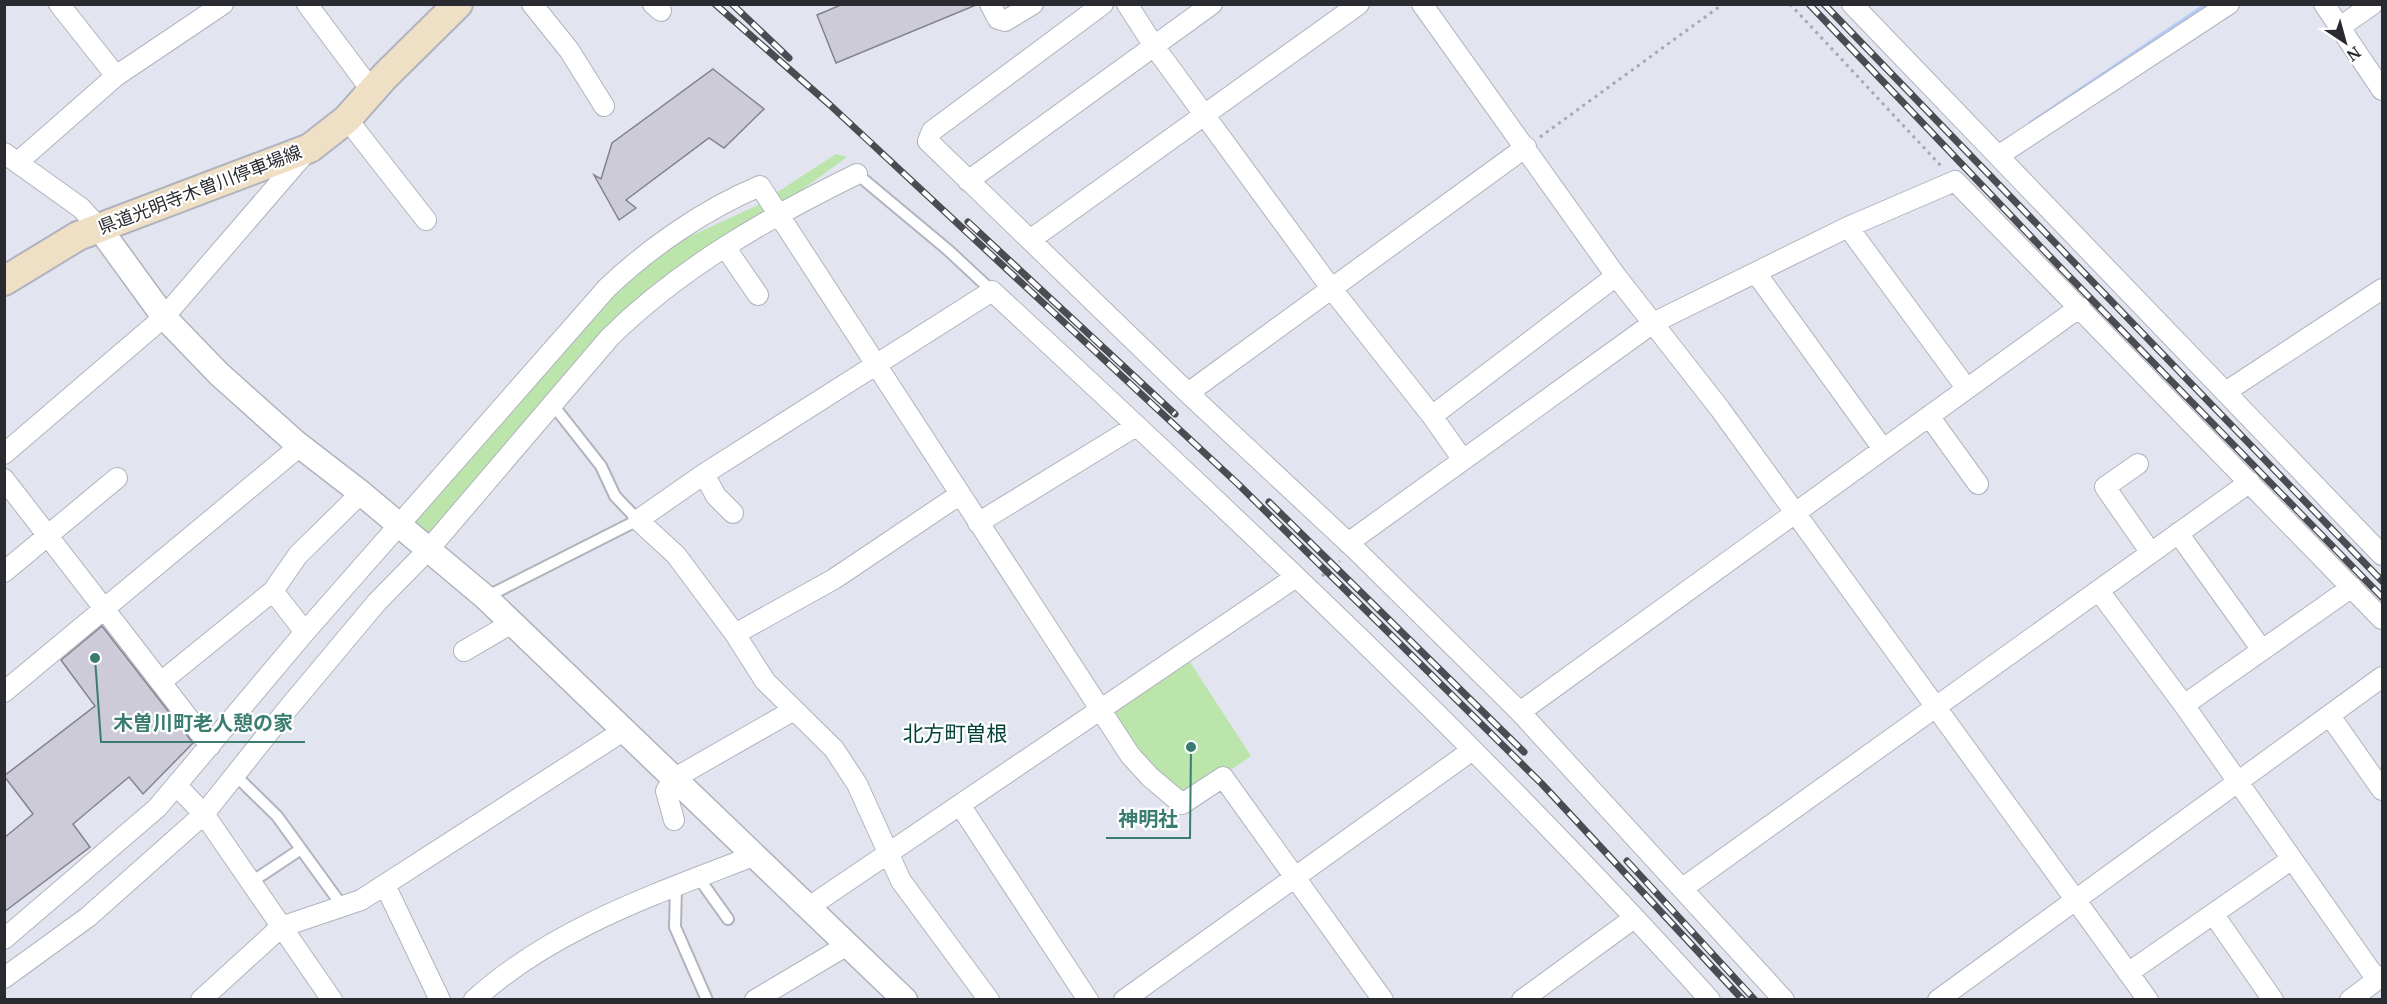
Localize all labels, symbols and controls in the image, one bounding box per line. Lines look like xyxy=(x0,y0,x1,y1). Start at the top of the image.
north arrow xyxy=(2315,12,2375,72)
text: N xyxy=(2342,42,2365,67)
street label: 県道光明寺木曽川停車場線 xyxy=(95,139,305,239)
callout: 木曽川町老人憩の家 xyxy=(101,704,305,742)
text: 木曽川町老人憩の家 xyxy=(113,709,293,736)
district label: 北方町曽根 xyxy=(903,719,1008,747)
callout: 神明社 xyxy=(1106,800,1190,838)
text: 神明社 xyxy=(1118,805,1178,832)

